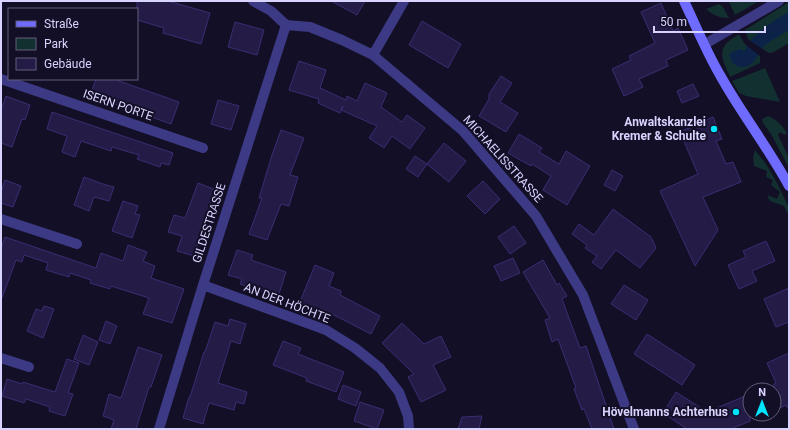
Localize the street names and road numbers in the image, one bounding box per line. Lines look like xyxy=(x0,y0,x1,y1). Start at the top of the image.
street label: ISERN PORTE xyxy=(81,87,155,124)
street label: MICHAELISSTRASSE xyxy=(460,113,546,206)
street label: GILDESTRASSE xyxy=(189,181,229,265)
street label: AN DER HÖCHTE xyxy=(242,279,333,326)

